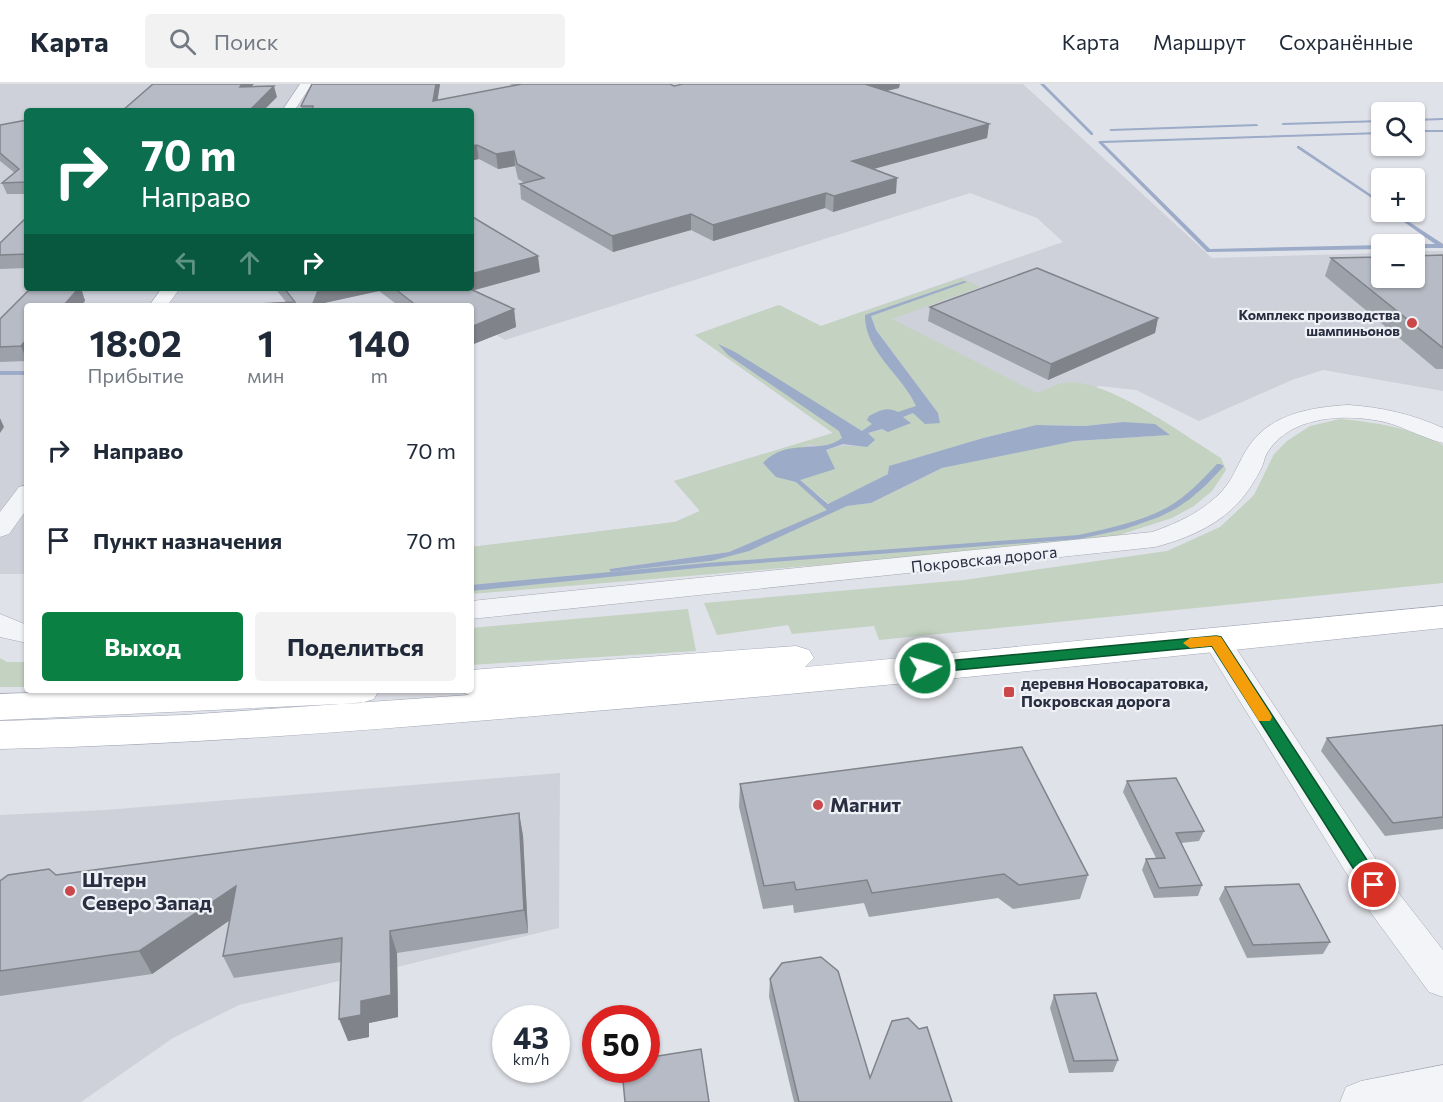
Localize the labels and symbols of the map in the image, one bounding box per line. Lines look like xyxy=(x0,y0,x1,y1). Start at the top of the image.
place label: Комплекс производства шампиньонов xyxy=(1238,306,1400,339)
marker: Комплекс производства шампиньонов xyxy=(1405,316,1419,330)
street label: Покровская дорога xyxy=(910,541,1058,576)
position arrow xyxy=(893,636,957,700)
place label: деревня Новосаратовка, Покровская дорога xyxy=(1021,673,1208,710)
marker: деревня Новосаратовка, Покровская дорога xyxy=(1002,685,1016,699)
place label: Магнит xyxy=(830,792,902,816)
marker: Магнит xyxy=(811,798,825,812)
pin xyxy=(1348,859,1399,910)
place label: Штерн Северо Запад xyxy=(82,867,212,914)
marker: Штерн Северо Запад xyxy=(63,884,77,898)
speed limit sign: 50 xyxy=(582,1005,660,1083)

